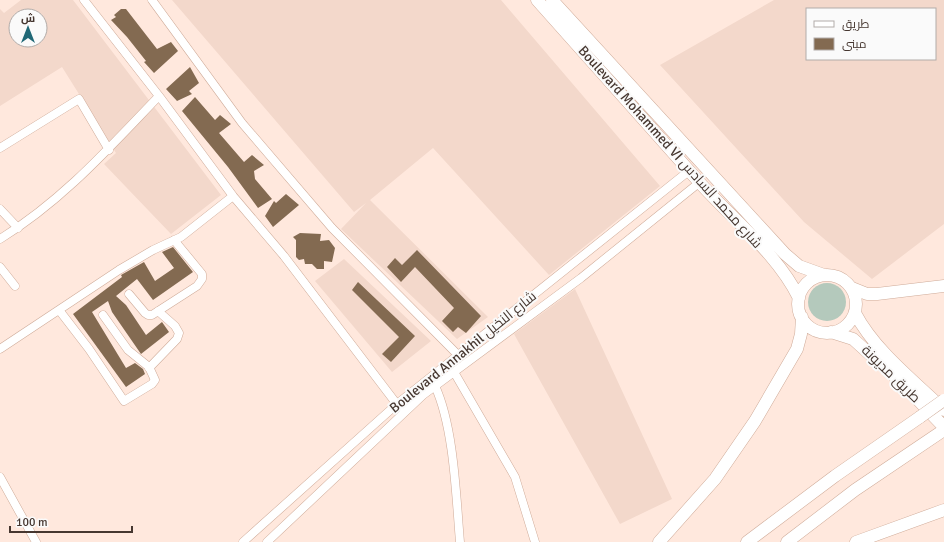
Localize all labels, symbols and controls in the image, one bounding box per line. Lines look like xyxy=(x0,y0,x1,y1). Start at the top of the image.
north arrow xyxy=(8,8,48,48)
legend xyxy=(806,8,936,60)
text: ش xyxy=(21,12,35,25)
text: طريق xyxy=(842,17,870,32)
text: مبنى xyxy=(842,37,867,52)
street label: Boulevard Mohammed VI شارع محمد السادس xyxy=(574,42,766,252)
street label: Boulevard Annakhil شارع النخيل xyxy=(386,287,540,417)
street label: طريق مديونة xyxy=(858,342,924,406)
scale bar xyxy=(10,508,132,534)
text: 100 m xyxy=(16,515,48,530)

